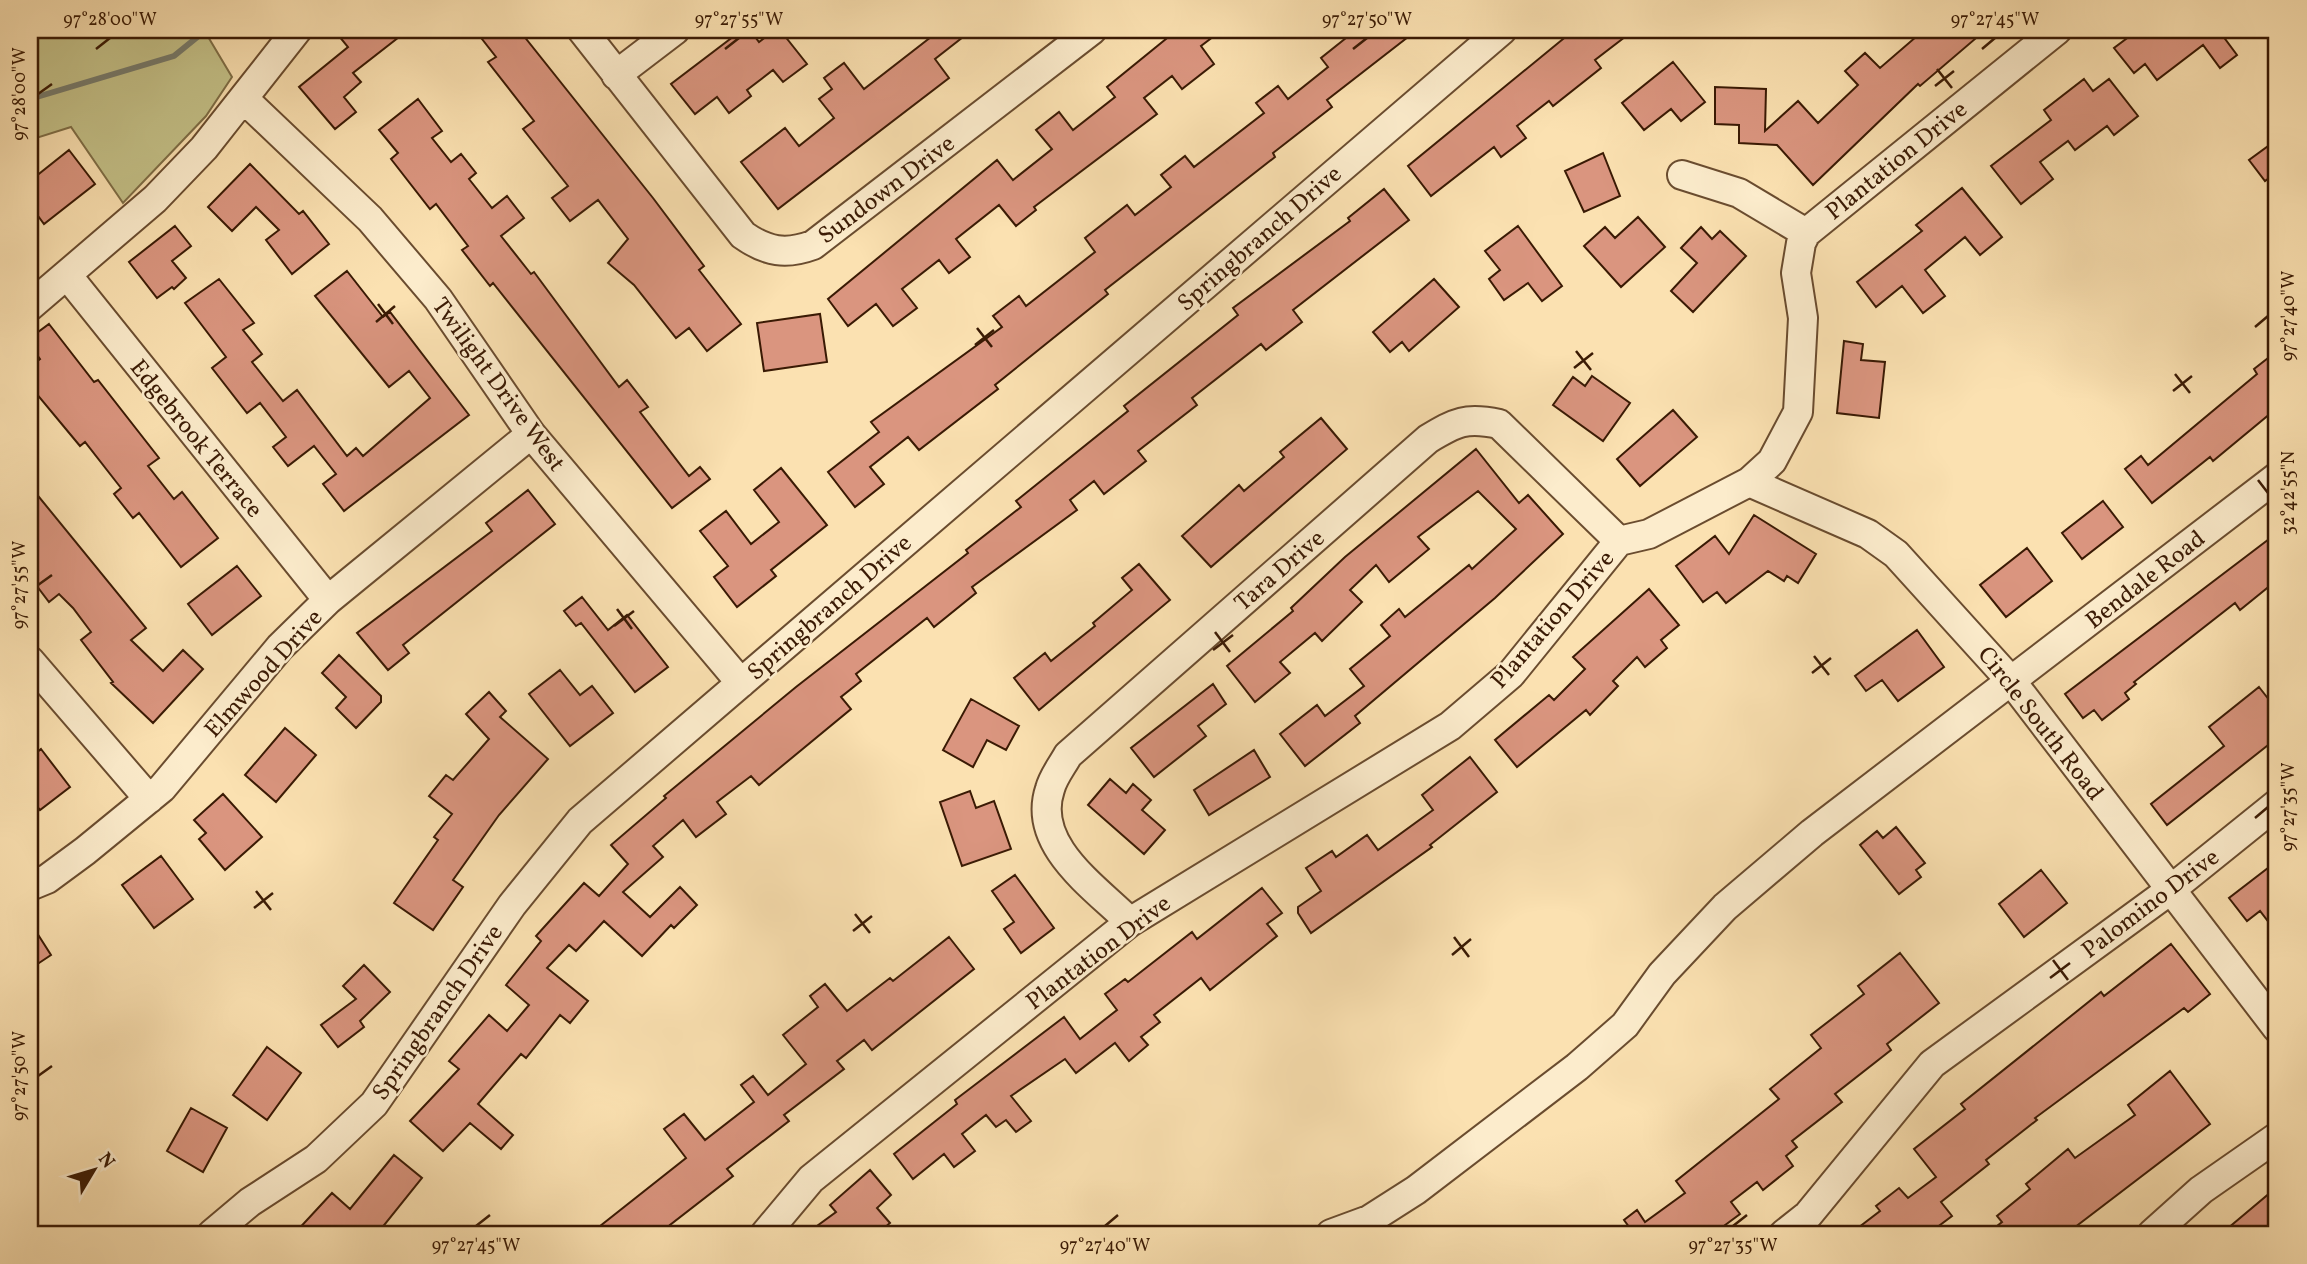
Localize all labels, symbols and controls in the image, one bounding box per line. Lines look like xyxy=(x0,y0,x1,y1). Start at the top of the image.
text: 97°28'00"W xyxy=(63,8,157,33)
text: 97°27'55"W xyxy=(695,8,783,33)
text: 97°27'50"W xyxy=(1322,8,1412,33)
text: 97°27'45"W xyxy=(1951,8,2039,33)
text: 97°28'00"W xyxy=(8,47,33,141)
street label: Plantation Drive xyxy=(1819,94,1975,229)
street label: Sundown Drive xyxy=(812,128,963,253)
street label: Springbranch Drive xyxy=(1171,158,1350,321)
text: 97°27'40"W xyxy=(2277,271,2302,361)
street label: Twilight Drive West xyxy=(423,291,572,479)
street label: Edgebrook Terrace xyxy=(121,353,270,526)
text: 32°42'55"N xyxy=(2277,451,2302,535)
street label: Tara Drive xyxy=(1228,523,1333,620)
street label: Bendale Road xyxy=(2079,523,2213,638)
street label: Springbranch Drive xyxy=(741,527,920,690)
text: 97°27'55"W xyxy=(8,541,33,629)
street label: Plantation Drive xyxy=(1484,544,1623,697)
street label: Elmwood Drive xyxy=(197,603,332,746)
street label: Circle South Road xyxy=(1968,640,2111,809)
text: 97°27'35"W xyxy=(2277,762,2302,852)
street label: Palomino Drive xyxy=(2075,841,2227,968)
street label: Plantation Drive xyxy=(1020,888,1179,1019)
street label: Springbranch Drive xyxy=(365,918,512,1108)
text: 97°27'50"W xyxy=(8,1031,33,1121)
north arrow xyxy=(60,1134,130,1204)
text: N xyxy=(91,1147,120,1174)
text: 97°27'45"W xyxy=(432,1234,520,1259)
text: 97°27'40"W xyxy=(1060,1234,1150,1259)
text: 97°27'35"W xyxy=(1688,1234,1778,1259)

